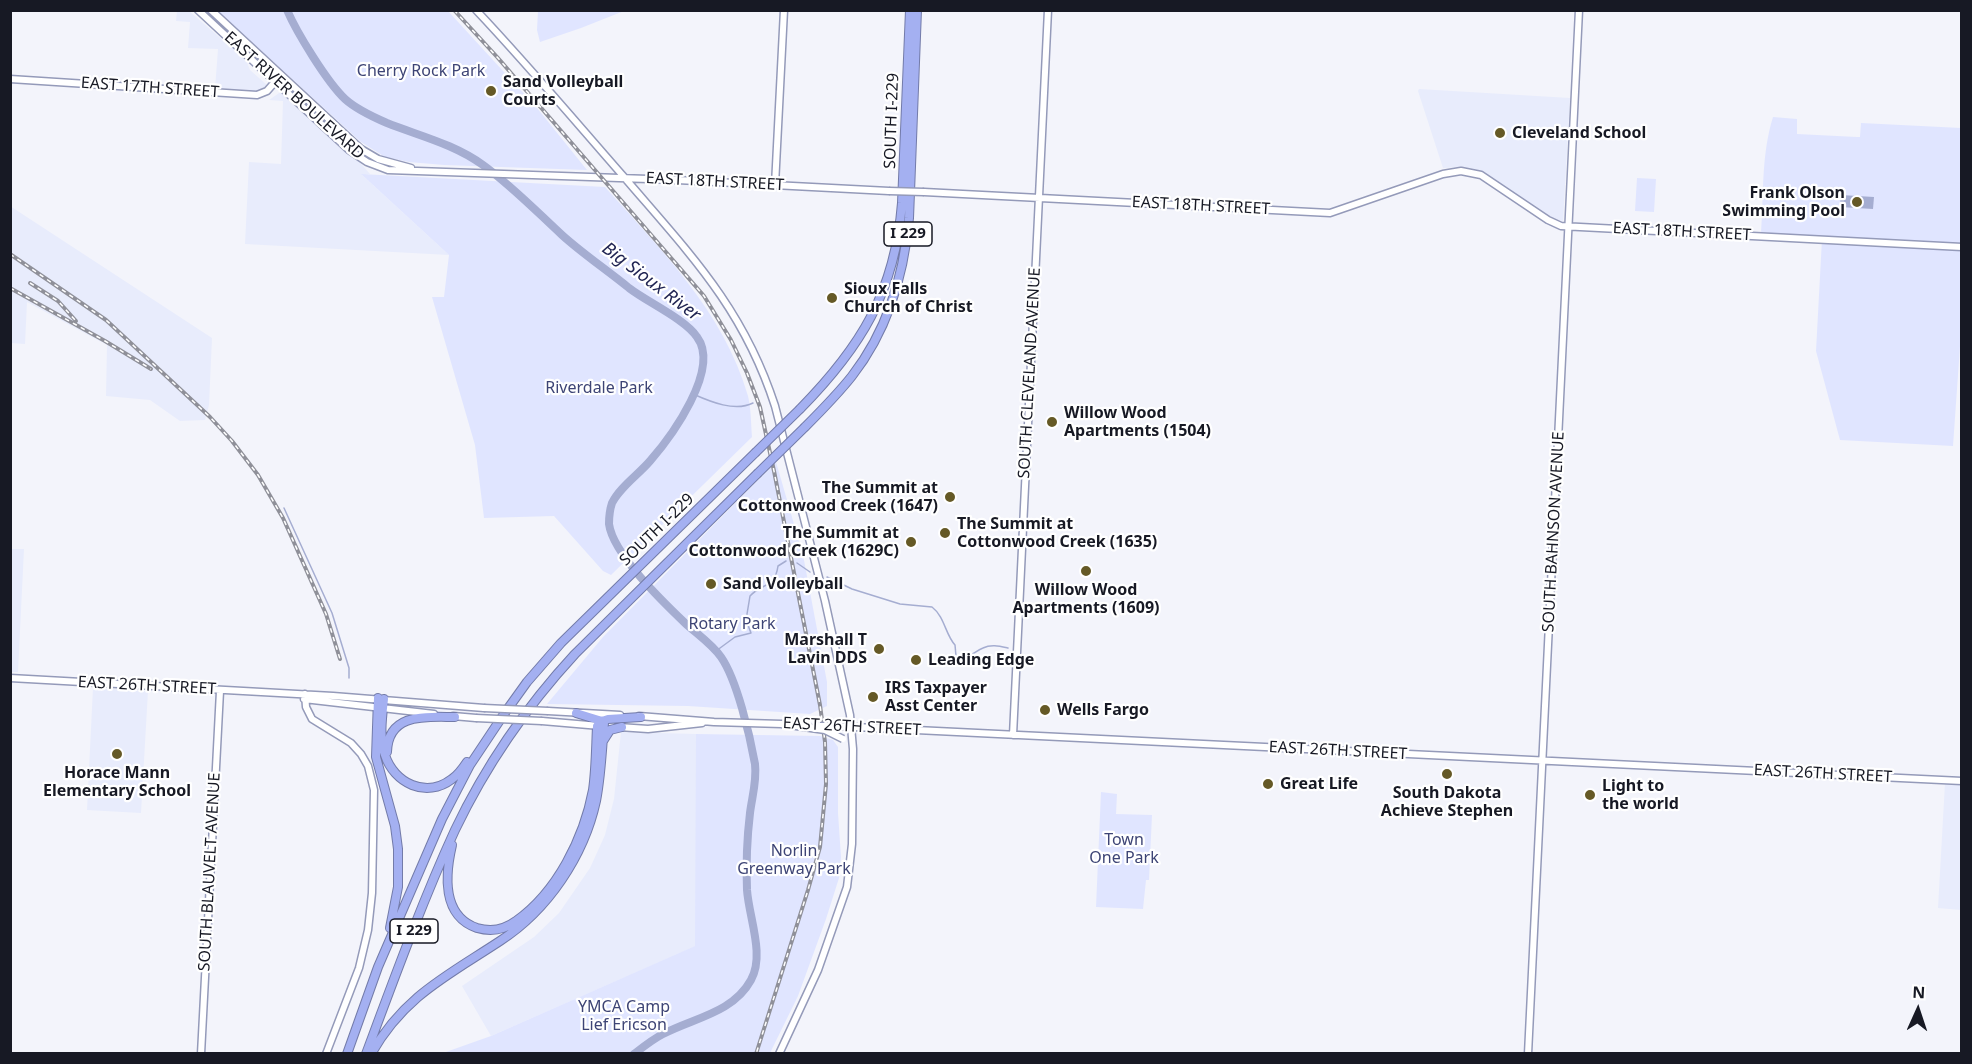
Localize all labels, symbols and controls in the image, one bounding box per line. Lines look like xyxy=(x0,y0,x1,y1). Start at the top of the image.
street label: EAST RIVER BOULEVARD xyxy=(220,28,368,164)
park label: Cherry Rock Park xyxy=(357,61,485,81)
place label: Sand Volleyball Courts xyxy=(503,72,623,110)
street label: SOUTH I-229 xyxy=(881,73,903,169)
street label: EAST 17TH STREET xyxy=(80,74,220,102)
marker: Sand Volleyball Courts xyxy=(484,84,498,98)
place label: Cleveland School xyxy=(1512,123,1646,143)
marker: Cleveland School xyxy=(1493,126,1507,140)
street label: EAST 18TH STREET xyxy=(645,169,785,195)
place label: Frank Olson Swimming Pool xyxy=(1722,183,1845,221)
street label: EAST 18TH STREET xyxy=(1131,193,1271,219)
marker: Frank Olson Swimming Pool xyxy=(1850,195,1864,209)
street label: EAST 18TH STREET xyxy=(1612,219,1752,245)
road number: I 229 xyxy=(884,222,932,246)
water label: Big Sioux River xyxy=(597,238,705,326)
street label: SOUTH CLEVELAND AVENUE xyxy=(1015,267,1045,479)
place label: Sioux Falls Church of Christ xyxy=(844,279,973,317)
marker: Sioux Falls Church of Christ xyxy=(825,291,839,305)
park label: Riverdale Park xyxy=(545,378,653,398)
place label: Willow Wood Apartments (1504) xyxy=(1064,403,1211,441)
marker: Willow Wood Apartments (1504) xyxy=(1045,415,1059,429)
street label: SOUTH BAHNSON AVENUE xyxy=(1539,431,1569,633)
place label: The Summit at Cottonwood Creek (1647) xyxy=(738,478,938,516)
street label: SOUTH I-229 xyxy=(616,490,698,570)
marker: The Summit at Cottonwood Creek (1647) xyxy=(943,490,957,504)
place label: The Summit at Cottonwood Creek (1635) xyxy=(957,514,1157,552)
place label: The Summit at Cottonwood Creek (1629C) xyxy=(688,523,899,561)
marker: The Summit at Cottonwood Creek (1635) xyxy=(938,526,952,540)
marker: The Summit at Cottonwood Creek (1629C) xyxy=(904,535,918,549)
marker: Willow Wood Apartments (1609) xyxy=(1079,564,1093,578)
place label: Sand Volleyball xyxy=(723,574,843,594)
marker: Sand Volleyball xyxy=(704,577,718,591)
place label: Willow Wood Apartments (1609) xyxy=(1012,580,1160,618)
park label: Rotary Park xyxy=(688,614,776,634)
place label: Marshall T Lavin DDS xyxy=(784,630,867,668)
marker: Marshall T Lavin DDS xyxy=(872,642,886,656)
place label: Leading Edge xyxy=(928,650,1034,670)
marker: Leading Edge xyxy=(909,653,923,667)
street label: EAST 26TH STREET xyxy=(77,673,217,699)
place label: IRS Taxpayer Asst Center xyxy=(885,678,987,716)
marker: IRS Taxpayer Asst Center xyxy=(866,690,880,704)
place label: Wells Fargo xyxy=(1057,700,1149,720)
marker: Wells Fargo xyxy=(1038,703,1052,717)
street label: EAST 26TH STREET xyxy=(782,714,922,740)
street label: EAST 26TH STREET xyxy=(1268,738,1408,764)
marker: Horace Mann Elementary School xyxy=(110,747,124,761)
street label: EAST 26TH STREET xyxy=(1753,761,1893,787)
place label: Horace Mann Elementary School xyxy=(43,763,191,801)
marker: South Dakota Achieve Stephen xyxy=(1440,767,1454,781)
street label: SOUTH BLAUVELT AVENUE xyxy=(195,772,225,972)
place label: Great Life xyxy=(1280,774,1358,794)
place label: Light to the world xyxy=(1602,776,1679,814)
marker: Great Life xyxy=(1261,777,1275,791)
place label: South Dakota Achieve Stephen xyxy=(1381,783,1513,821)
marker: Light to the world xyxy=(1583,788,1597,802)
park label: Town One Park xyxy=(1089,830,1159,868)
park label: Norlin Greenway Park xyxy=(737,841,851,879)
road number: I 229 xyxy=(390,919,438,943)
north arrow xyxy=(1888,980,1948,1040)
text: N xyxy=(1912,981,1926,1003)
park label: YMCA Camp Lief Ericson xyxy=(578,997,670,1035)

